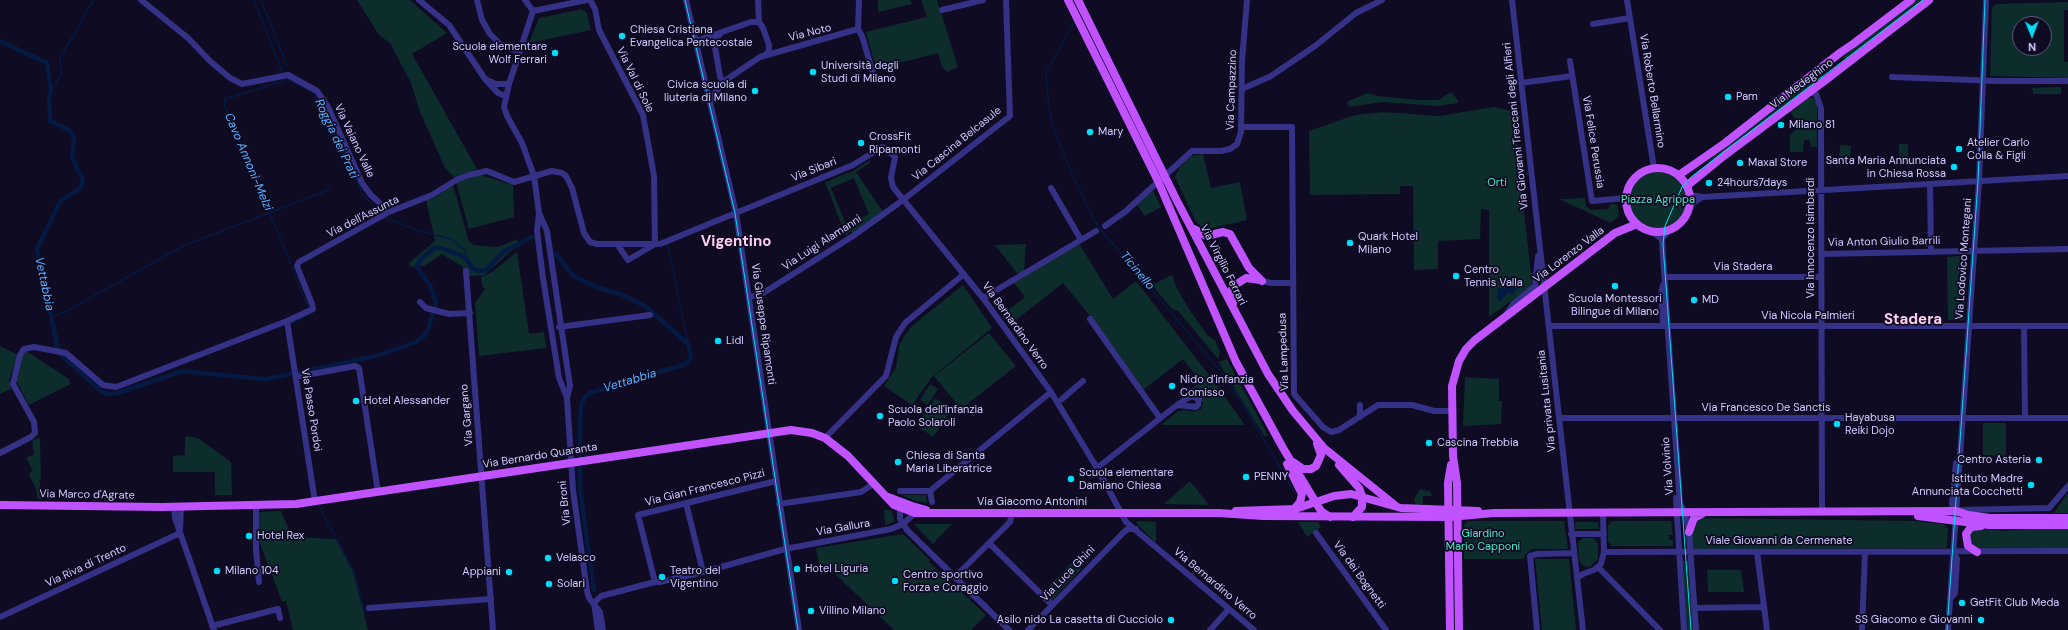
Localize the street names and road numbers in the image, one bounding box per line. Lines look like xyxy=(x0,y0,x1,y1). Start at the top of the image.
street label: Via Noto xyxy=(787,21,833,45)
street label: Via Roberto Bellarmino xyxy=(1636,33,1668,149)
street label: Via Giovanni Treccani degli Alfieri xyxy=(1501,42,1531,210)
street label: Via Val di Sole xyxy=(613,45,657,115)
street label: Via Campazzino xyxy=(1224,49,1240,131)
street label: Via Medeghino xyxy=(1768,56,1836,112)
street label: Via Felice Perussia xyxy=(1579,95,1607,189)
street label: Via Vaiano Valle xyxy=(331,102,377,180)
street label: Via Cascina Belcasule xyxy=(910,104,1004,184)
street label: Via Sibari xyxy=(790,155,838,185)
street label: Via Innocenzo Isimbardi xyxy=(1804,178,1818,298)
street label: Via dell'Assunta xyxy=(325,193,401,241)
street label: Via Lodovico Montegani xyxy=(1953,198,1975,320)
street label: Via Luigi Alamanni xyxy=(780,212,864,274)
street label: Via Virgilio Ferrari xyxy=(1197,222,1249,308)
street label: Via Lorenzo Valla xyxy=(1531,224,1607,286)
street label: Via Anton Giulio Barrili xyxy=(1828,234,1940,250)
street label: Via Stadera xyxy=(1714,260,1772,274)
street label: Via Giuseppe Ripamonti xyxy=(748,262,778,386)
street label: Via Bernardino Verro xyxy=(979,280,1051,372)
street label: Via Nicola Palmieri xyxy=(1761,309,1855,323)
street label: Via Lampedusa xyxy=(1276,313,1292,391)
street label: Via privata Lusitania xyxy=(1535,349,1559,453)
street label: Via Passo Pordoi xyxy=(298,367,324,453)
street label: Via Gargano xyxy=(458,383,476,447)
street label: Via Francesco De Sanctis xyxy=(1702,401,1830,415)
street label: Via Volvinio xyxy=(1659,436,1677,496)
street label: Via Bernardo Quaranta xyxy=(482,440,598,472)
street label: Via Gian Francesco Pizzi xyxy=(644,467,766,509)
street label: Via Broni xyxy=(556,480,574,526)
street label: Via Marco d'Agrate xyxy=(39,488,135,502)
street label: Via Giacomo Antonini xyxy=(977,495,1087,509)
street label: Via Gallura xyxy=(815,517,871,539)
street label: Viale Giovanni da Cermenate xyxy=(1705,534,1853,548)
street label: Via dei Bognetti xyxy=(1330,539,1388,611)
street label: Via Riva di Trento xyxy=(44,542,128,590)
street label: Via Luca Ghini xyxy=(1038,543,1098,605)
street label: Via Bernardino Verro xyxy=(1171,545,1259,623)

